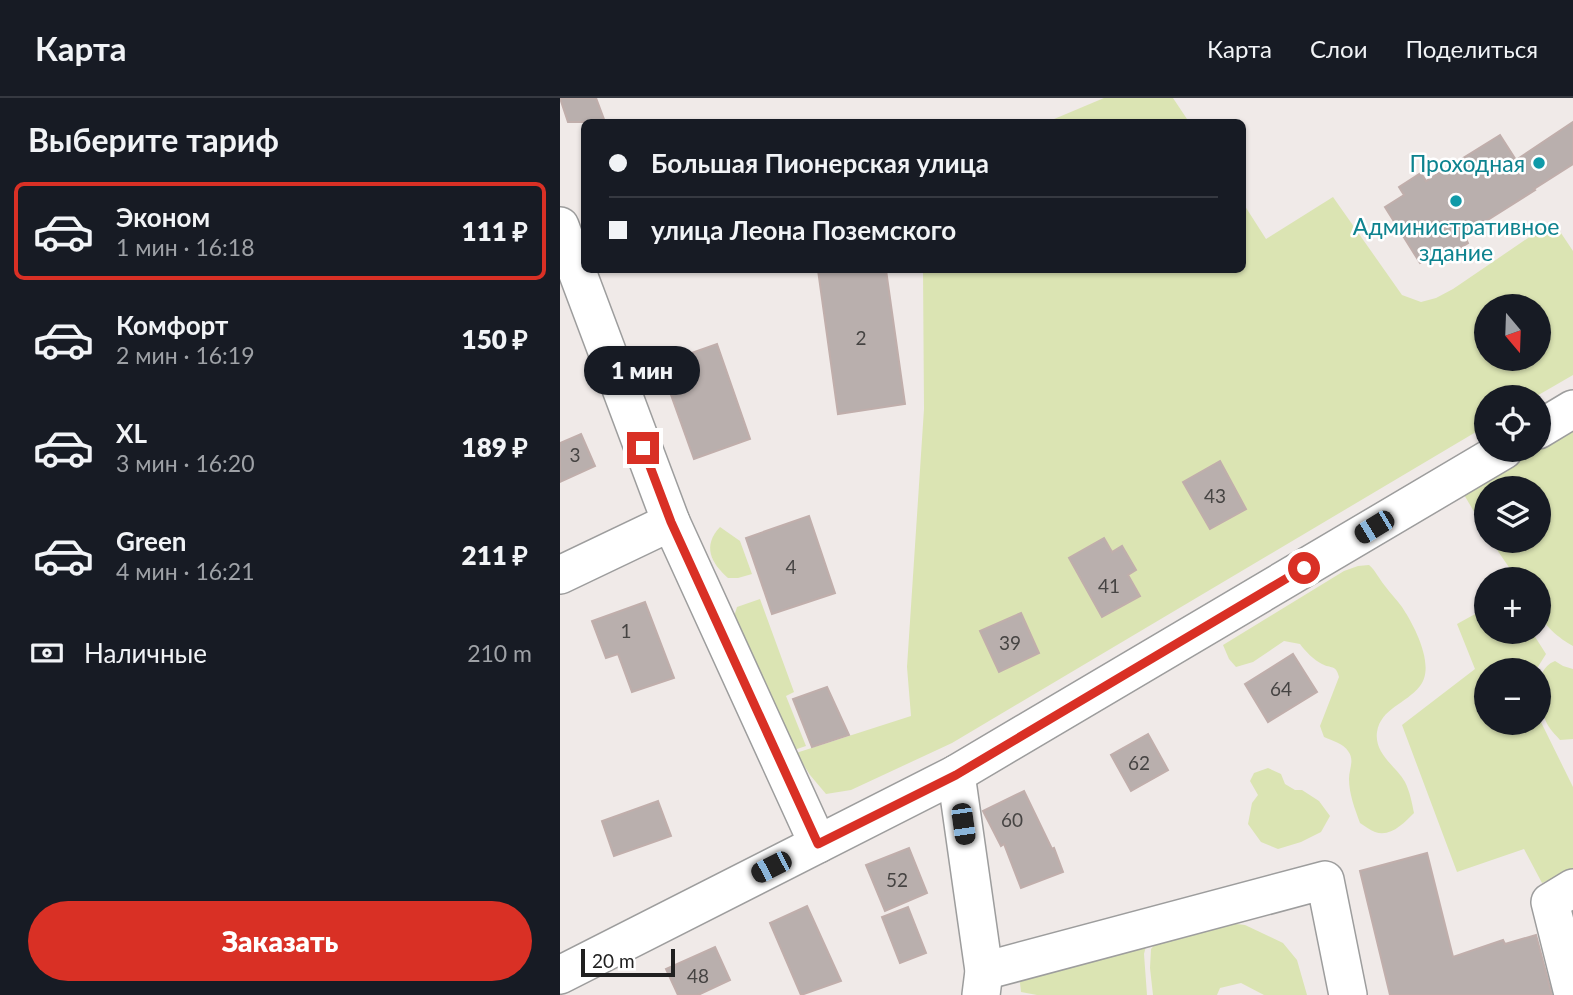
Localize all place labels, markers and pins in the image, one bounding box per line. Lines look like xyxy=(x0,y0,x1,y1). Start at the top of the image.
place label: Проходная xyxy=(1409,149,1525,177)
marker: Проходная xyxy=(1531,155,1547,171)
marker: Административное здание xyxy=(1448,193,1464,209)
place label: Административное здание xyxy=(1353,212,1559,266)

